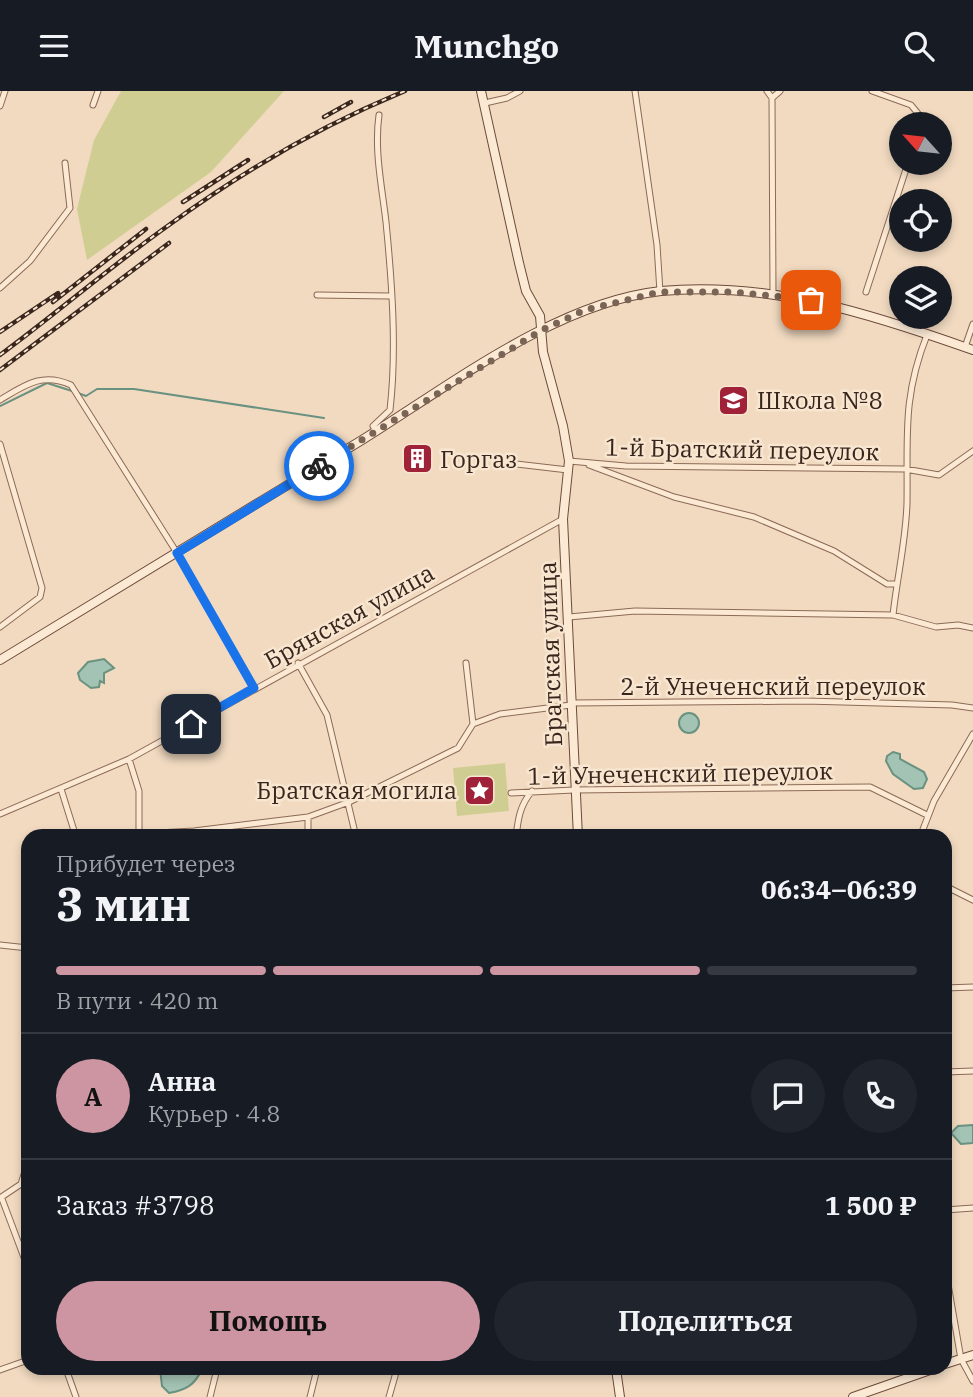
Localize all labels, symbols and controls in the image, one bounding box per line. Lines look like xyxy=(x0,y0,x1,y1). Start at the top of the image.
text: Munchgo xyxy=(414,25,559,67)
icon: menu xyxy=(35,27,73,65)
icon: search xyxy=(900,27,938,65)
north arrow xyxy=(889,112,952,175)
map controls xyxy=(889,112,952,329)
button: locate xyxy=(889,189,952,252)
button: layers xyxy=(889,266,952,329)
pin xyxy=(781,270,841,330)
icon: bag xyxy=(792,281,830,319)
school or university icon: Школа №8 xyxy=(717,383,751,417)
place label: Школа №8 xyxy=(757,384,883,416)
courier xyxy=(284,431,354,501)
street label: 1-й Братский переулок xyxy=(605,431,879,467)
building icon: Горгаз xyxy=(400,442,434,476)
place label: Горгаз xyxy=(440,443,517,475)
icon: bike xyxy=(300,447,338,485)
street label: Брянская улица xyxy=(258,556,440,676)
street label: Братская улица xyxy=(531,561,569,747)
street label: 2-й Унеченский переулок xyxy=(620,670,926,702)
pin xyxy=(161,694,221,754)
icon: home xyxy=(172,705,210,743)
street label: 1-й Унеченский переулок xyxy=(527,754,833,792)
place icon: Братская могила xyxy=(463,773,497,807)
place label: Братская могила xyxy=(256,774,457,806)
text: Прибудет через xyxy=(56,848,236,878)
text: 06:34–06:39 xyxy=(761,872,917,906)
text: 3 мин xyxy=(56,874,191,934)
text: В пути · 420 m xyxy=(56,985,218,1015)
button: chat xyxy=(751,1059,825,1133)
button: phone xyxy=(843,1059,917,1133)
text: Анна xyxy=(148,1064,216,1098)
text: А xyxy=(84,1079,102,1113)
text: Курьер · 4.8 xyxy=(148,1098,280,1128)
text: Заказ #3798 xyxy=(56,1188,215,1222)
text: 1 500 ₽ xyxy=(825,1188,917,1222)
button: Помощь xyxy=(56,1281,480,1361)
button: Поделиться xyxy=(494,1281,917,1361)

